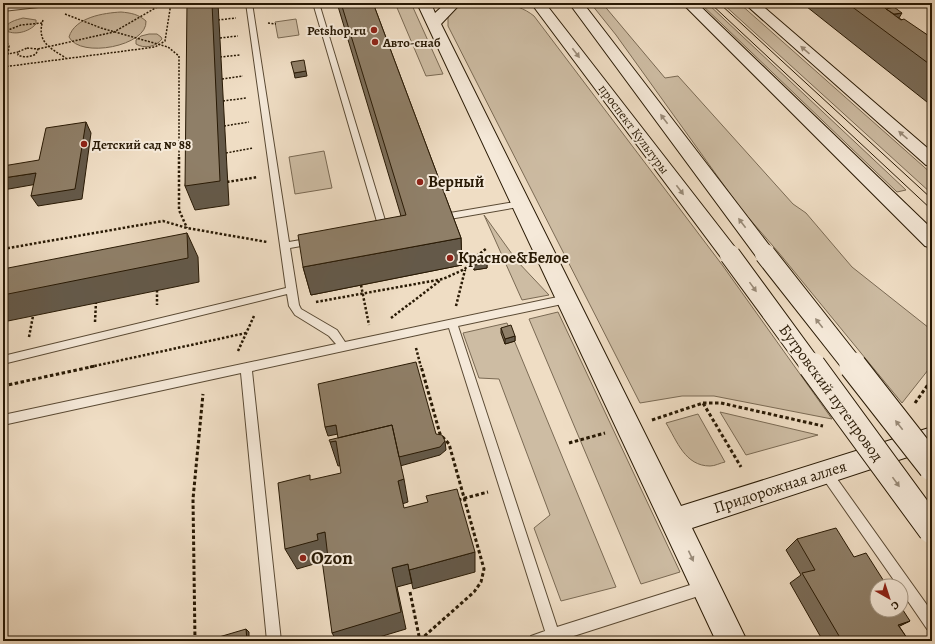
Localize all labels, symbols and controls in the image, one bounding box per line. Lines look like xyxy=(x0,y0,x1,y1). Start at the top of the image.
place label: Petshop.ru xyxy=(307,22,367,39)
marker: Petshop.ru xyxy=(369,25,379,35)
place label: Авто-снаб xyxy=(382,34,441,51)
marker: Авто-снаб xyxy=(370,37,380,47)
one-way arrow xyxy=(799,45,810,54)
one-way arrow xyxy=(572,48,580,58)
street label: проспект Культуры xyxy=(595,81,673,177)
one-way arrow xyxy=(660,114,668,125)
one-way arrow xyxy=(897,131,908,140)
place label: Детский сад № 88 xyxy=(92,136,191,153)
marker: Детский сад № 88 xyxy=(79,139,89,149)
place label: Верный xyxy=(428,171,484,193)
marker: Верный xyxy=(415,177,425,187)
one-way arrow xyxy=(676,184,684,195)
one-way arrow xyxy=(738,218,746,228)
place label: Красное&Белое xyxy=(458,247,569,269)
marker: Красное&Белое xyxy=(445,253,455,263)
one-way arrow xyxy=(749,281,757,292)
one-way arrow xyxy=(815,317,823,328)
street label: Бугровский путепровод xyxy=(774,320,888,466)
one-way arrow xyxy=(896,420,904,430)
street label: Придорожная аллея xyxy=(711,455,850,519)
one-way arrow xyxy=(892,476,900,487)
place label: Ozon xyxy=(311,545,353,571)
one-way arrow xyxy=(688,550,694,561)
marker: Ozon xyxy=(298,553,308,563)
north arrow xyxy=(869,578,909,618)
text: С xyxy=(887,597,902,613)

